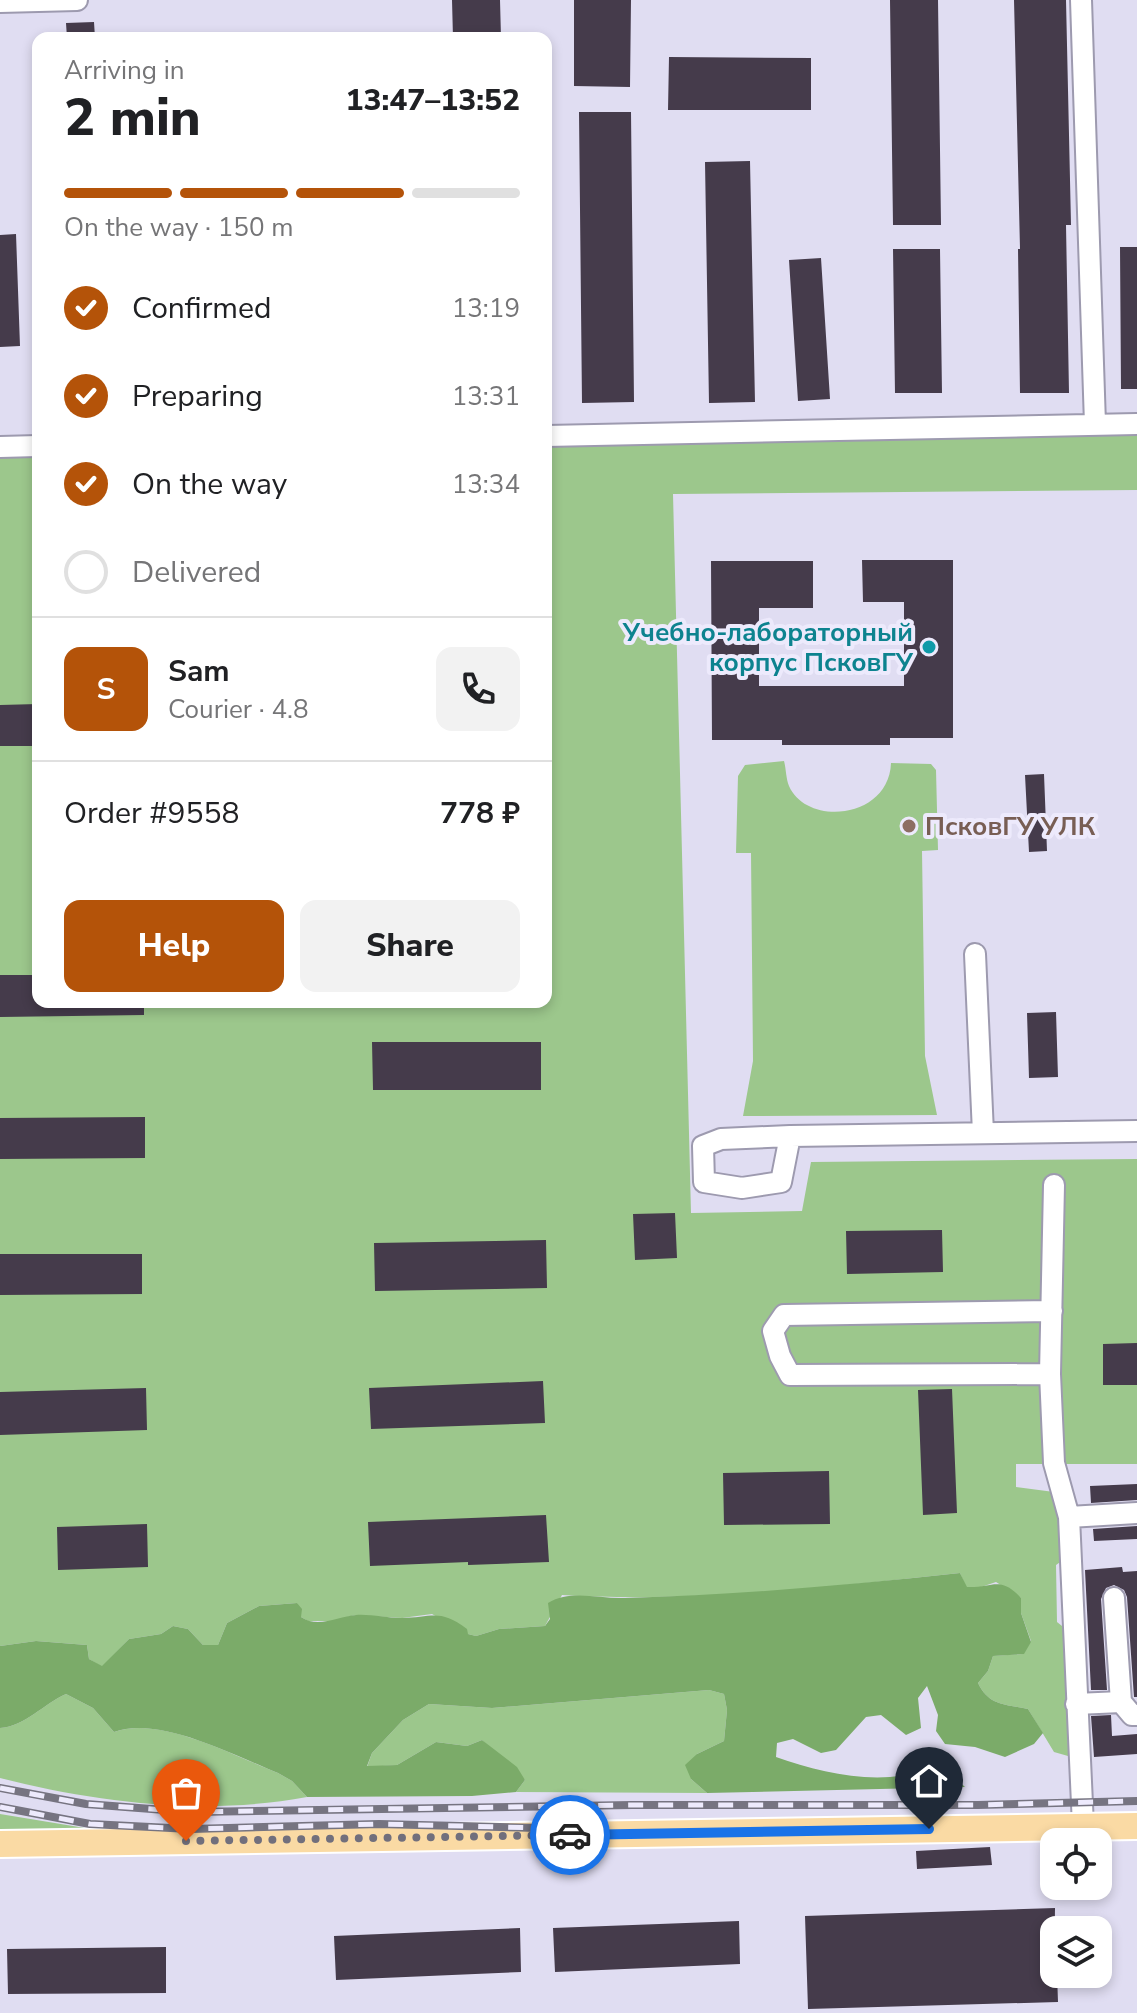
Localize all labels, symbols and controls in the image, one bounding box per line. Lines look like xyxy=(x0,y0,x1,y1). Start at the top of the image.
text: Arriving in xyxy=(64,53,185,88)
text: 13:47–13:52 xyxy=(345,80,520,121)
text: 2 min xyxy=(64,82,201,153)
text: On the way · 150 m xyxy=(64,210,293,245)
icon: check xyxy=(64,286,108,330)
text: Confirmed xyxy=(132,288,272,329)
text: 13:19 xyxy=(452,291,520,326)
icon: check xyxy=(64,374,108,418)
text: Preparing xyxy=(132,376,263,417)
text: 13:31 xyxy=(452,379,520,414)
icon: check xyxy=(64,462,108,506)
text: On the way xyxy=(132,464,287,505)
text: 13:34 xyxy=(452,467,520,502)
text: Delivered xyxy=(132,552,261,593)
place label: Учебно-лабораторный корпус ПсковГУ xyxy=(622,615,914,680)
marker: Учебно-лабораторный корпус ПсковГУ xyxy=(920,638,938,656)
button: phone xyxy=(436,647,520,731)
text: Sam xyxy=(168,651,230,692)
text: S xyxy=(97,669,115,710)
text: Courier · 4.8 xyxy=(168,692,309,727)
text: Order #9558 xyxy=(64,793,239,834)
text: 778 ₽ xyxy=(440,793,520,834)
place label: ПсковГУ УЛК xyxy=(925,809,1096,844)
marker: ПсковГУ УЛК xyxy=(900,817,918,835)
button: Help xyxy=(64,900,284,992)
button: Share xyxy=(300,900,520,992)
pin xyxy=(895,1747,963,1829)
pin xyxy=(152,1759,220,1841)
icon: home xyxy=(907,1759,951,1803)
icon: bag xyxy=(164,1771,208,1815)
courier xyxy=(530,1795,610,1875)
icon: car xyxy=(548,1813,592,1857)
map controls xyxy=(1040,1828,1112,1988)
button: locate xyxy=(1040,1828,1112,1900)
button: layers xyxy=(1040,1916,1112,1988)

